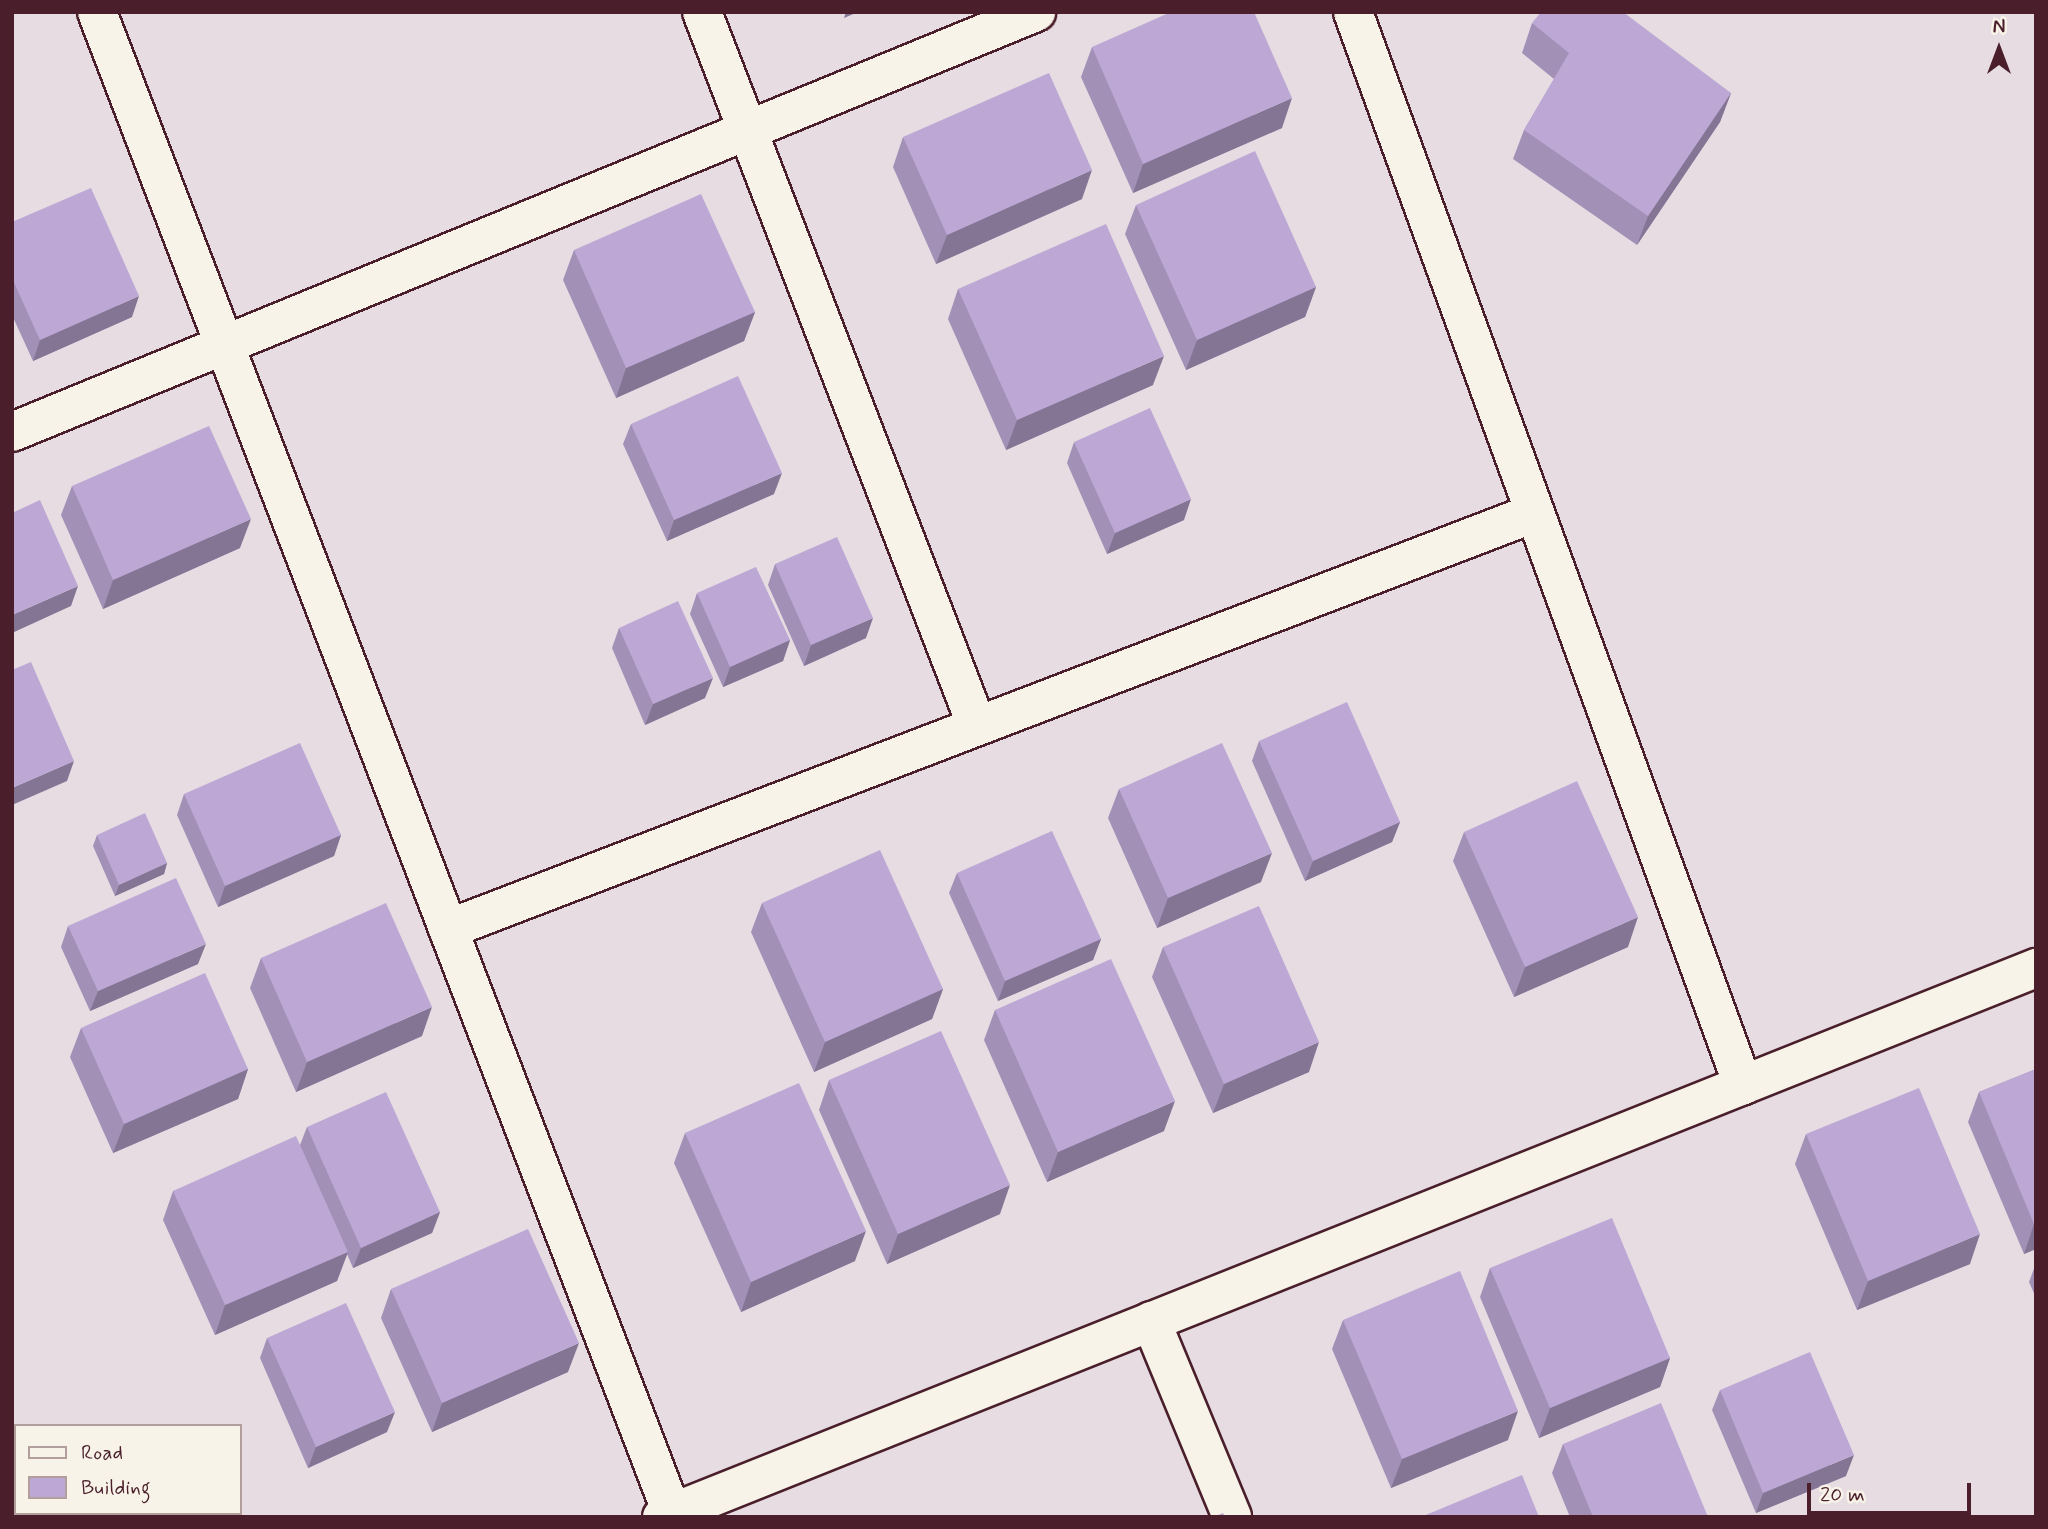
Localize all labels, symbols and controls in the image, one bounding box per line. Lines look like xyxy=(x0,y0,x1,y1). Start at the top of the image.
north arrow xyxy=(1964,14,2034,84)
text: N xyxy=(1993,15,2005,40)
legend xyxy=(14,1424,242,1515)
text: Road xyxy=(81,1439,123,1467)
scale bar xyxy=(1810,1470,1974,1514)
text: Building xyxy=(81,1474,151,1502)
text: 20 m xyxy=(1820,1481,1865,1509)

